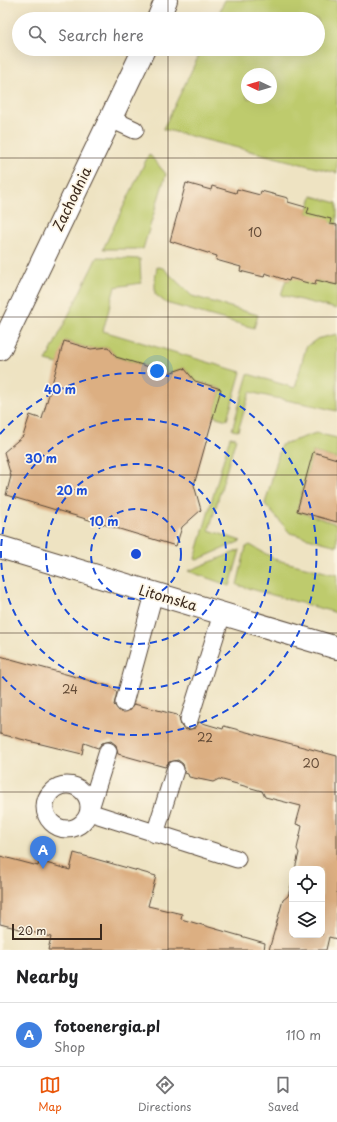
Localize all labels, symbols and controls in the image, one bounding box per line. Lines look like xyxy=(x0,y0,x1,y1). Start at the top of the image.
search box xyxy=(12,12,325,56)
icon: search xyxy=(26,23,48,45)
text: Search here xyxy=(58,23,144,46)
north arrow xyxy=(241,68,277,104)
street label: Zachodnia xyxy=(47,163,96,235)
house number: 10 xyxy=(248,223,262,241)
your location xyxy=(147,361,167,381)
text: 40 m xyxy=(44,380,76,398)
text: 30 m xyxy=(25,449,57,467)
text: 20 m xyxy=(56,481,88,499)
text: 10 m xyxy=(90,512,118,530)
centre of rings xyxy=(129,547,143,561)
street label: Litomska xyxy=(136,579,200,616)
house number: 24 xyxy=(62,680,78,698)
house number: 22 xyxy=(197,728,213,746)
house number: 20 xyxy=(302,754,320,772)
pin: A xyxy=(30,836,56,869)
map controls xyxy=(289,866,325,938)
button: locate xyxy=(289,866,325,902)
button: layers xyxy=(289,902,325,938)
scale bar xyxy=(12,922,102,941)
text: 20 m xyxy=(18,922,46,939)
text: Nearby xyxy=(16,963,78,989)
text: fotoenergia.pl xyxy=(54,1014,160,1037)
text: A xyxy=(24,1025,34,1044)
text: 110 m xyxy=(286,1025,321,1044)
text: Shop xyxy=(54,1037,85,1056)
tab: Map xyxy=(38,1074,62,1115)
tab: Directions xyxy=(138,1074,191,1115)
tab: Saved xyxy=(268,1074,299,1115)

